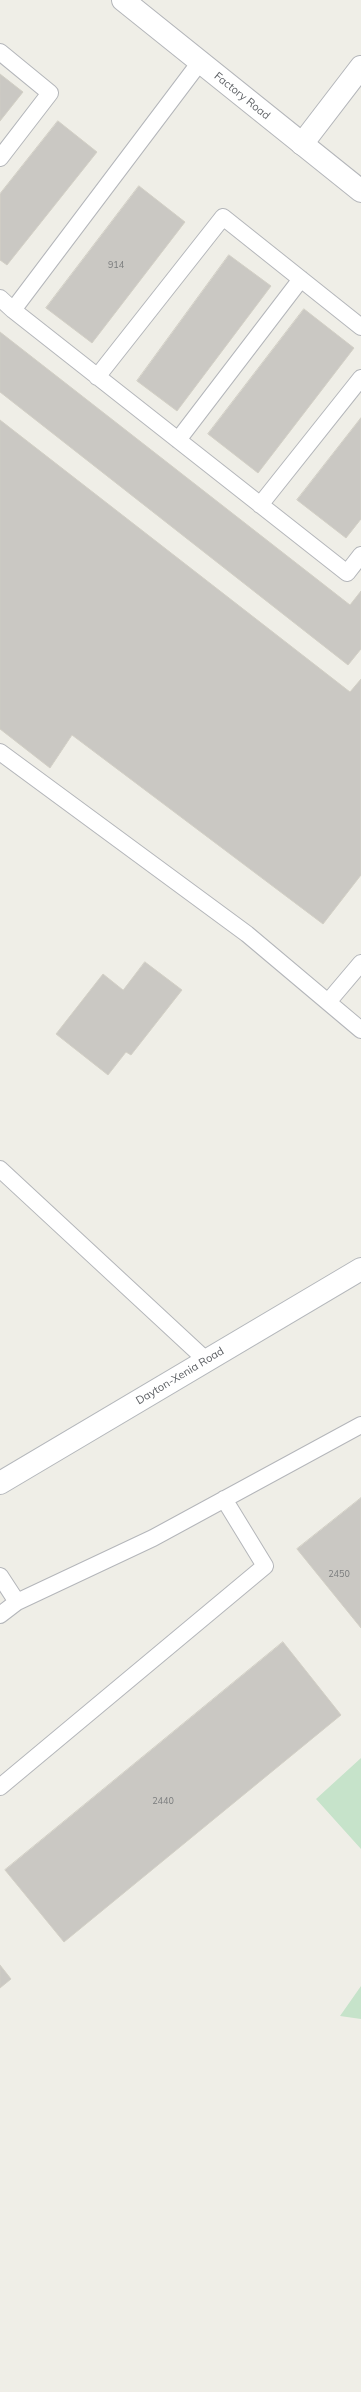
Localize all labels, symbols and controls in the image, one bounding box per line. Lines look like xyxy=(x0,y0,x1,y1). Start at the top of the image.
street label: Factory Road xyxy=(211,69,273,123)
house number: 914 xyxy=(108,260,124,270)
street label: Dayton-Xenia Road xyxy=(134,1345,226,1407)
house number: 2450 xyxy=(328,1569,350,1579)
house number: 2440 xyxy=(152,1796,174,1806)

